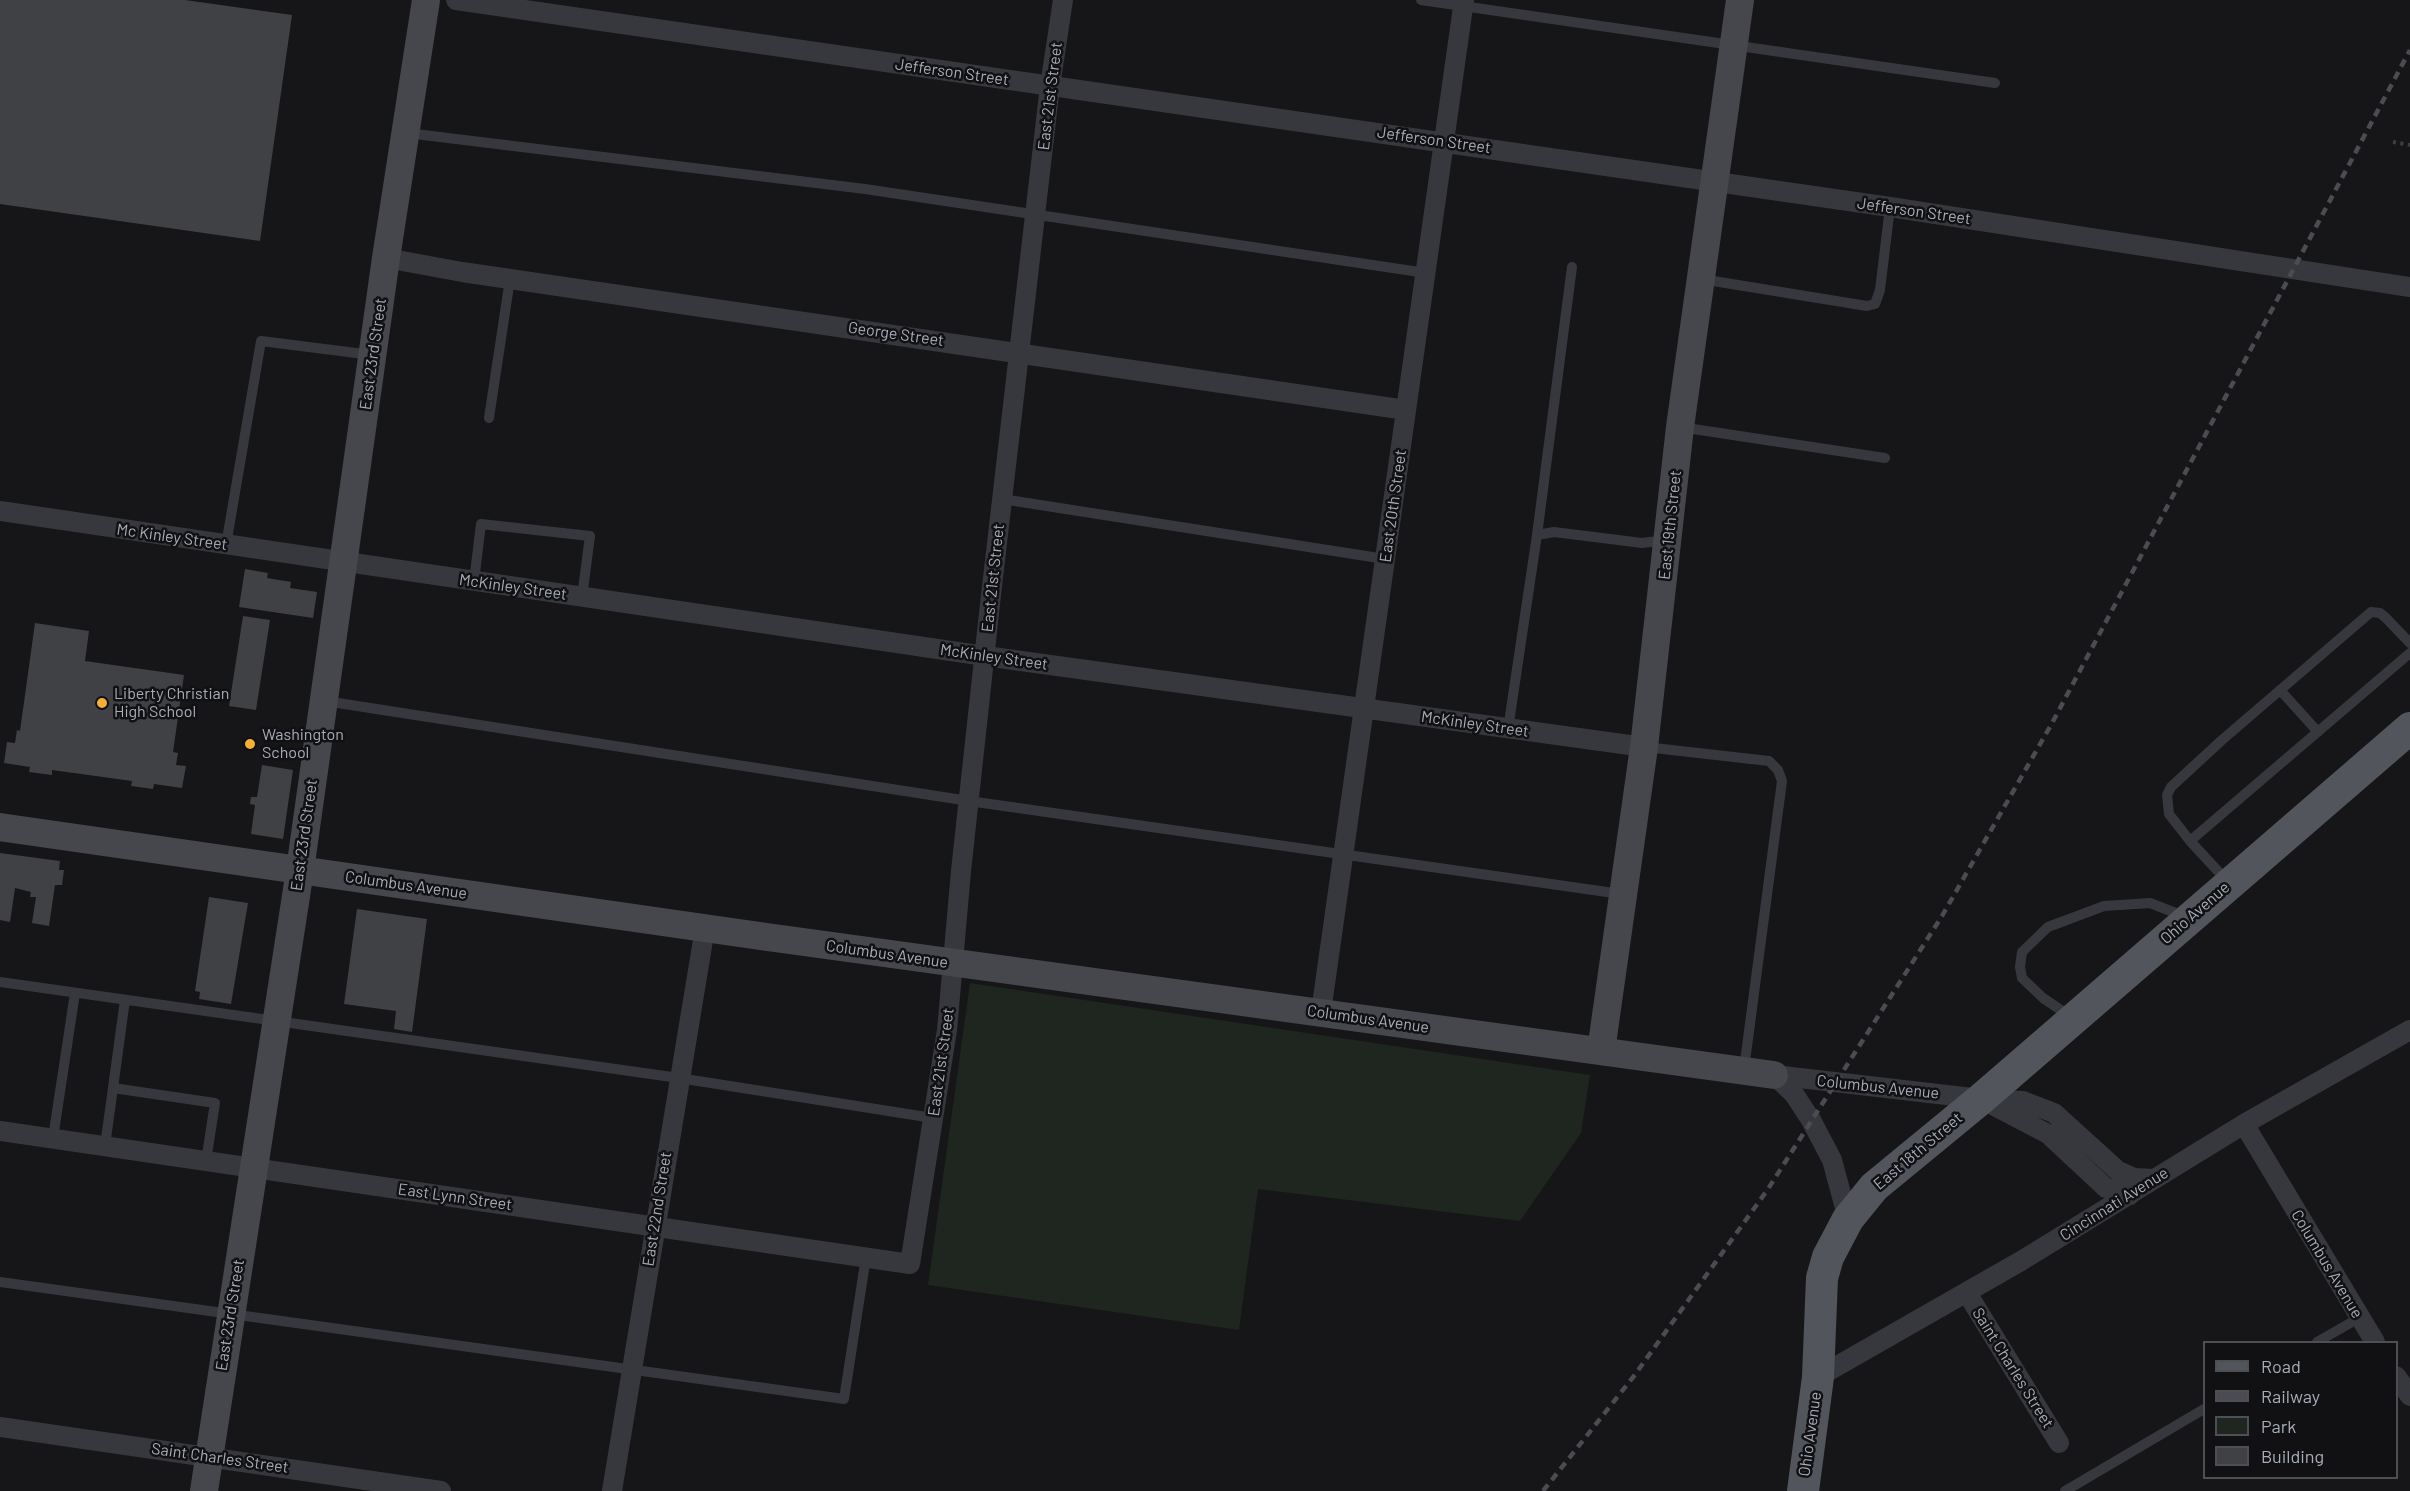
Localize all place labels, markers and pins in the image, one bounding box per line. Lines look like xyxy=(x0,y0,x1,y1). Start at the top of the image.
place label: Liberty Christian High School xyxy=(114,684,229,722)
marker: Liberty Christian High School xyxy=(95,696,109,710)
place label: Washington School xyxy=(262,725,344,763)
marker: Washington School xyxy=(243,737,257,751)

